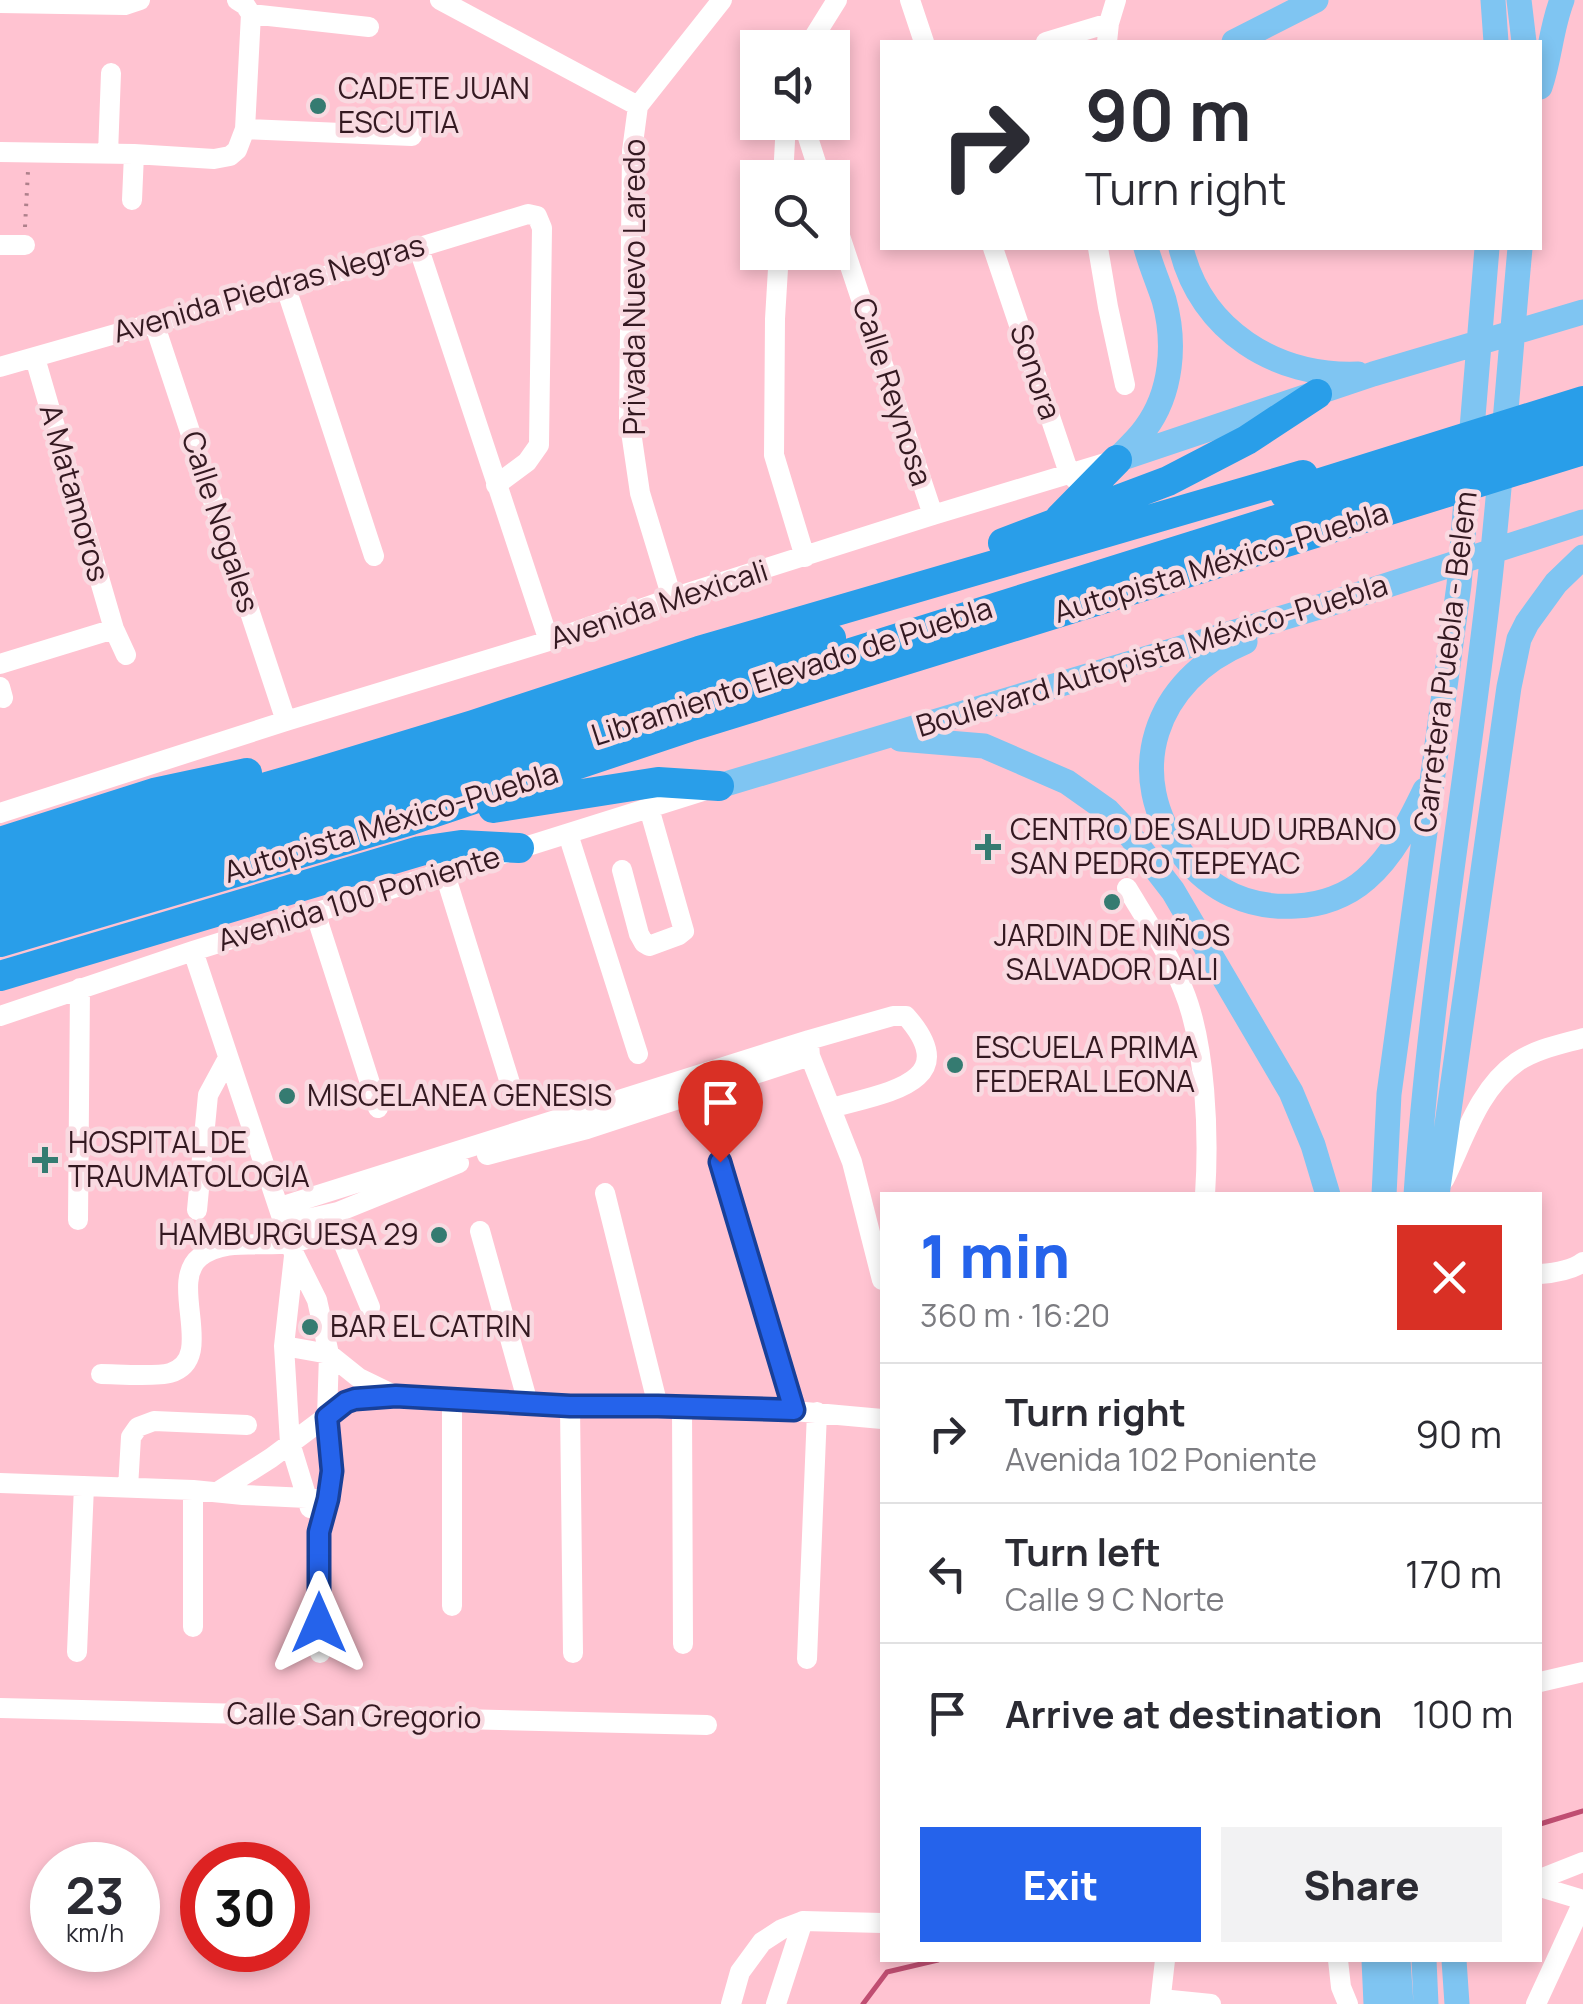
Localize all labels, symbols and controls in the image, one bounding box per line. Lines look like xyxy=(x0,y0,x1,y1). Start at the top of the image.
map controls xyxy=(740,30,850,270)
button: sound xyxy=(740,30,850,140)
text: 90 m xyxy=(1085,66,1252,162)
place label: CADETE JUAN ESCUTIA xyxy=(338,67,530,142)
icon: right xyxy=(920,80,1050,210)
marker: CADETE JUAN ESCUTIA xyxy=(307,95,329,117)
street label: Privada Nuevo Laredo xyxy=(613,139,654,435)
text: Turn right xyxy=(1085,157,1286,219)
button: search xyxy=(740,160,850,270)
street label: Avenida Piedras Negras xyxy=(108,223,429,352)
street label: Calle Reynosa xyxy=(844,292,943,491)
street label: Sonora xyxy=(1001,318,1072,425)
street label: A Matamoros xyxy=(31,399,120,586)
street label: Calle Nogales xyxy=(173,425,270,618)
street label: Carretera Puebla - Belem xyxy=(1403,489,1486,835)
street label: Autopista México-Puebla xyxy=(1048,491,1393,632)
street label: Avenida Mexicali xyxy=(544,549,773,658)
street label: Boulevard Autopista México-Puebla xyxy=(911,563,1392,746)
street label: Libramiento Elevado de Puebla xyxy=(586,586,997,755)
street label: Autopista México-Puebla xyxy=(218,751,563,892)
place label: CENTRO DE SALUD URBANO SAN PEDRO TEPEYAC xyxy=(1010,808,1397,883)
marker: CENTRO DE SALUD URBANO SAN PEDRO TEPEYAC xyxy=(975,834,1001,860)
street label: Avenida 100 Poniente xyxy=(212,835,505,960)
marker: JARDIN DE NIÑOS SALVADOR DALI xyxy=(1101,891,1123,913)
place label: JARDIN DE NIÑOS SALVADOR DALI xyxy=(994,914,1230,989)
place label: ESCUELA PRIMA FEDERAL LEONA xyxy=(975,1026,1198,1101)
marker: ESCUELA PRIMA FEDERAL LEONA xyxy=(944,1054,966,1076)
pin xyxy=(678,1060,763,1163)
place label: MISCELANEA GENESIS xyxy=(307,1074,612,1115)
icon: arrive xyxy=(693,1075,748,1130)
marker: MISCELANEA GENESIS xyxy=(276,1085,298,1107)
place label: HOSPITAL DE TRAUMATOLOGIA xyxy=(68,1121,310,1196)
marker: HOSPITAL DE TRAUMATOLOGIA xyxy=(32,1147,58,1173)
place label: HAMBURGUESA 29 xyxy=(158,1213,419,1254)
text: 1 min xyxy=(920,1214,1070,1296)
marker: HAMBURGUESA 29 xyxy=(428,1224,450,1246)
button: close xyxy=(1397,1225,1502,1330)
text: 360 m · 16:20 xyxy=(920,1293,1110,1337)
place label: BAR EL CATRIN xyxy=(330,1305,532,1346)
marker: BAR EL CATRIN xyxy=(299,1316,321,1338)
text: Turn right xyxy=(1005,1385,1186,1437)
icon: right xyxy=(920,1406,975,1461)
text: 90 m xyxy=(1415,1407,1502,1459)
text: Avenida 102 Poniente xyxy=(1005,1437,1317,1481)
text: Turn left xyxy=(1005,1525,1161,1577)
icon: left xyxy=(920,1546,975,1601)
text: 170 m xyxy=(1405,1547,1502,1599)
position arrow xyxy=(267,1571,371,1675)
text: Calle 9 C Norte xyxy=(1005,1577,1225,1621)
icon: arrive xyxy=(920,1686,975,1741)
text: Arrive at destination xyxy=(1005,1687,1382,1739)
text: 100 m xyxy=(1412,1687,1513,1739)
street label: Calle San Gregorio xyxy=(226,1692,482,1737)
button: Exit xyxy=(920,1827,1201,1942)
button: Share xyxy=(1221,1827,1502,1942)
speed limit sign: 30 xyxy=(180,1842,310,1972)
text: 23 xyxy=(66,1861,124,1929)
text: km/h xyxy=(66,1915,124,1950)

